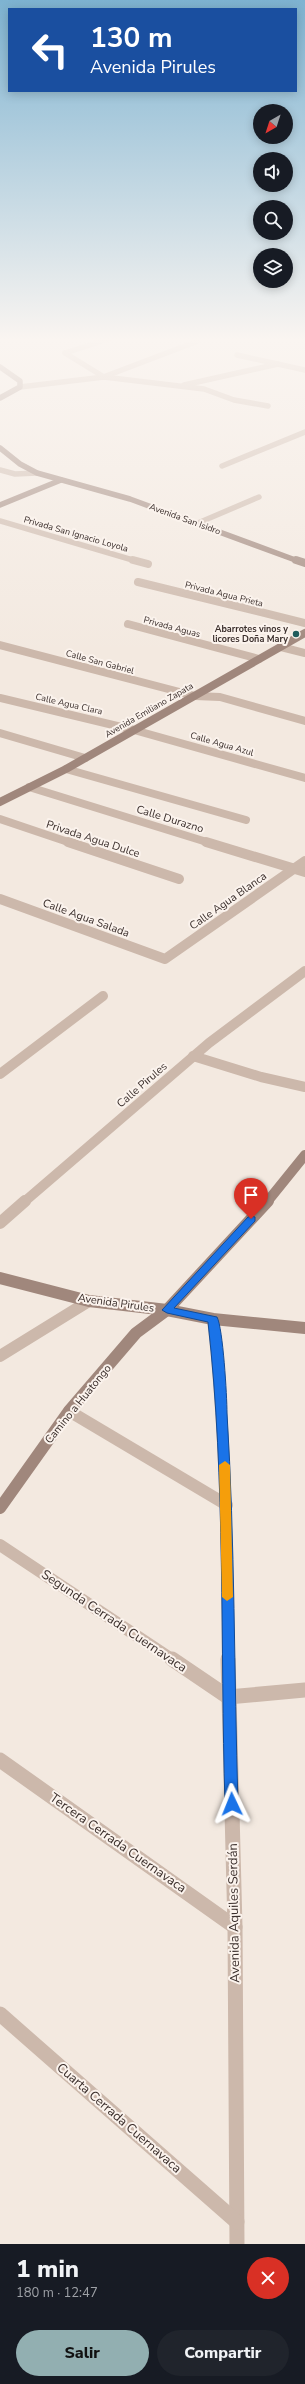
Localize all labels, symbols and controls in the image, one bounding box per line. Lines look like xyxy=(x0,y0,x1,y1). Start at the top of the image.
text: 130 m xyxy=(90,19,173,57)
icon: left xyxy=(24,24,76,76)
text: Avenida Pirules xyxy=(90,55,216,79)
north arrow xyxy=(253,104,293,144)
map controls xyxy=(253,104,293,288)
button: sound xyxy=(253,152,293,192)
button: search xyxy=(253,200,293,240)
button: layers xyxy=(253,248,293,288)
street label: Avenida San Isidro xyxy=(148,501,222,537)
street label: Privada San Ignacio Loyola xyxy=(22,513,130,555)
street label: Privada Agua Prieta xyxy=(184,578,265,610)
street label: Privada Aguas xyxy=(142,614,202,640)
place label: Abarrotes vinos y licores Doña Mary xyxy=(212,623,288,645)
marker: Abarrotes vinos y licores Doña Mary xyxy=(291,629,301,639)
street label: Calle San Gabriel xyxy=(65,647,136,677)
street label: Avenida Emiliano Zapata xyxy=(103,680,196,740)
street label: Calle Agua Clara xyxy=(34,690,104,718)
street label: Calle Agua Azul xyxy=(189,729,255,759)
street label: Calle Durazno xyxy=(134,802,206,836)
street label: Privada Agua Dulce xyxy=(44,817,142,861)
street label: Calle Agua Blanca xyxy=(186,869,270,933)
street label: Calle Agua Salada xyxy=(41,895,132,941)
street label: Calle Pirules xyxy=(114,1059,170,1111)
pin xyxy=(234,1178,268,1219)
icon: arrive xyxy=(240,1184,262,1206)
street label: Avenida Pirules xyxy=(77,1290,155,1316)
street label: Camino a Huatongo xyxy=(41,1361,115,1447)
street label: Segunda Cerrada Cuernavaca xyxy=(38,1565,190,1677)
position arrow xyxy=(211,1783,253,1825)
street label: Tercera Cerrada Cuernavaca xyxy=(46,1789,190,1897)
street label: Avenida Aquiles Serdán xyxy=(224,1843,244,1983)
street label: Cuarta Cerrada Cuernavaca xyxy=(53,2059,185,2177)
text: 1 min xyxy=(16,2253,79,2285)
button: close xyxy=(247,2257,289,2299)
text: 180 m · 12:47 xyxy=(16,2284,98,2302)
button: Salir xyxy=(16,2330,149,2376)
button: Compartir xyxy=(157,2330,289,2376)

